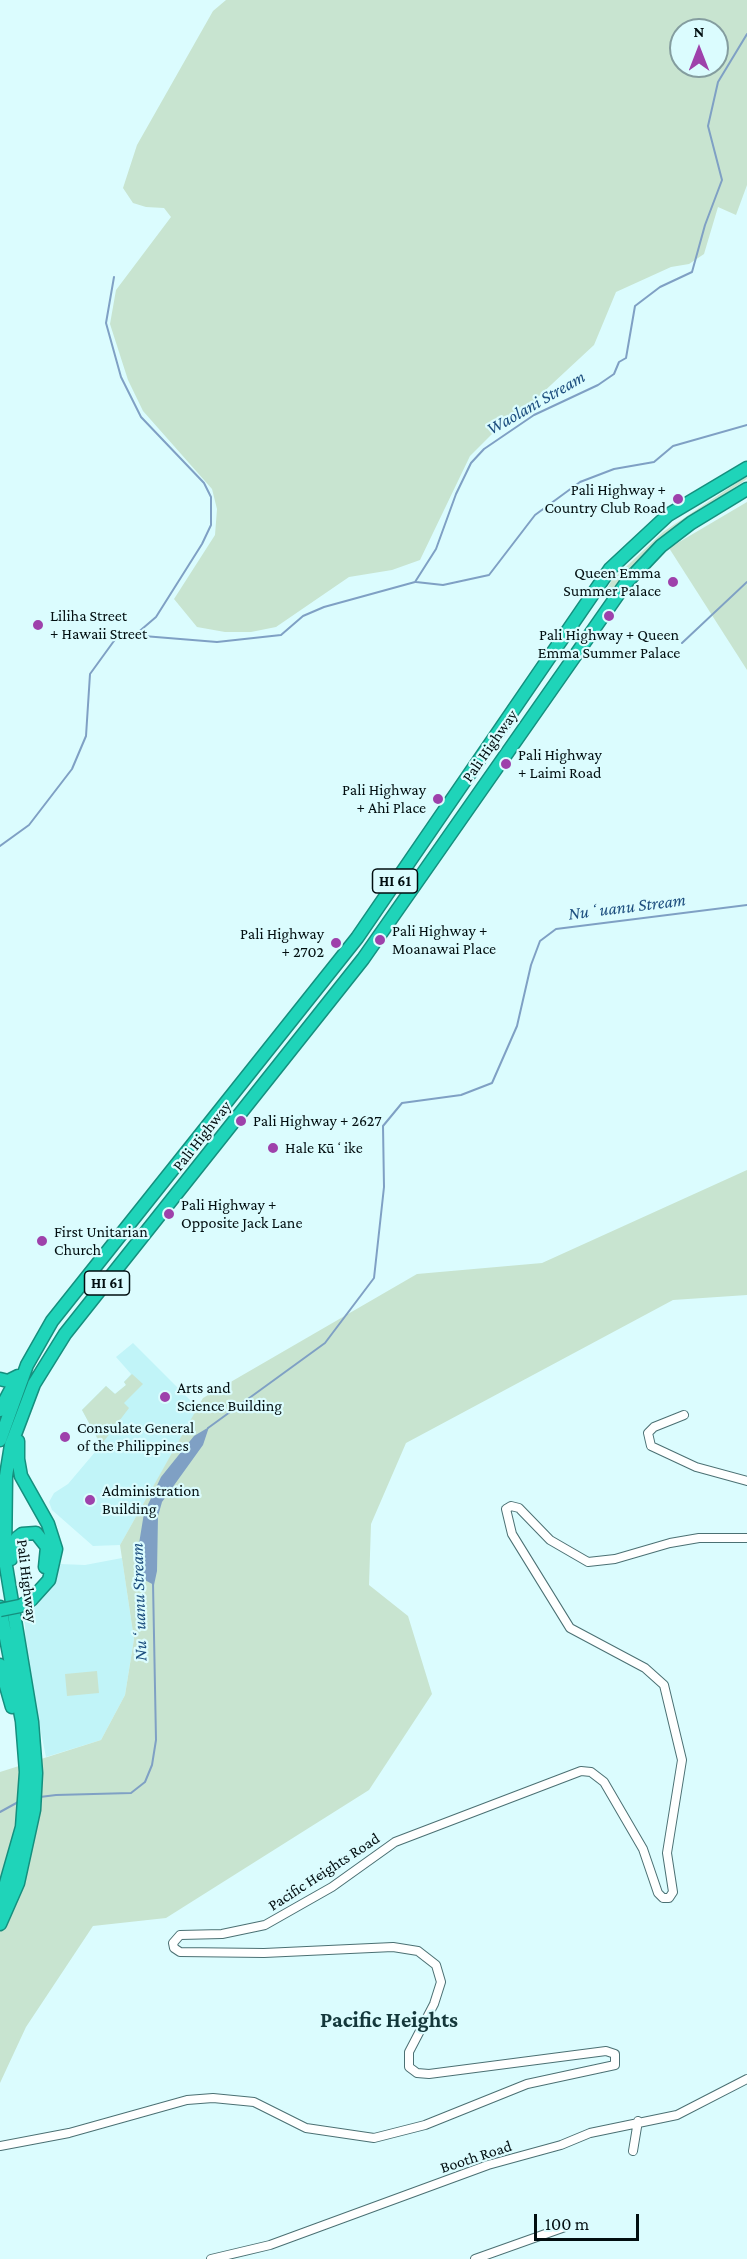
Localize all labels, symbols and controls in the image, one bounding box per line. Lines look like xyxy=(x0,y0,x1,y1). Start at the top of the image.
north arrow xyxy=(669,18,729,78)
text: N xyxy=(694,23,704,40)
water label: Waolani Stream xyxy=(483,366,589,440)
place label: Pali Highway + Country Club Road xyxy=(544,480,666,518)
marker: Pali Highway + Country Club Road xyxy=(671,492,685,506)
place label: Queen Emma Summer Palace xyxy=(563,563,661,601)
marker: Queen Emma Summer Palace xyxy=(666,575,680,589)
place label: Liliha Street + Hawaii Street xyxy=(50,606,147,644)
marker: Pali Highway + Queen Emma Summer Palace xyxy=(602,609,616,623)
marker: Liliha Street + Hawaii Street xyxy=(31,618,45,632)
place label: Pali Highway + Queen Emma Summer Palace xyxy=(538,625,680,663)
street label: Pali Highway xyxy=(458,706,522,786)
place label: Pali Highway + Laimi Road xyxy=(518,745,602,783)
marker: Pali Highway + Laimi Road xyxy=(499,757,513,771)
place label: Pali Highway + Ahi Place xyxy=(342,780,426,818)
marker: Pali Highway + Ahi Place xyxy=(431,792,445,806)
road number: HI 61 xyxy=(372,869,418,893)
water label: Nuʻuanu Stream xyxy=(567,889,687,925)
place label: Pali Highway + Moanawai Place xyxy=(392,921,496,959)
place label: Pali Highway + 2702 xyxy=(240,924,324,962)
marker: Pali Highway + Moanawai Place xyxy=(373,933,387,947)
marker: Pali Highway + 2702 xyxy=(329,936,343,950)
street label: Pali Highway xyxy=(169,1097,235,1175)
place label: Pali Highway + 2627 xyxy=(253,1111,382,1131)
marker: Pali Highway + 2627 xyxy=(234,1114,248,1128)
place label: Hale Kūʻike xyxy=(285,1138,363,1158)
marker: Hale Kūʻike xyxy=(266,1141,280,1155)
place label: Pali Highway + Opposite Jack Lane xyxy=(181,1195,302,1233)
marker: Pali Highway + Opposite Jack Lane xyxy=(162,1207,176,1221)
place label: First Unitarian Church xyxy=(54,1222,148,1260)
marker: First Unitarian Church xyxy=(35,1234,49,1248)
road number: HI 61 xyxy=(84,1271,130,1295)
place label: Arts and Science Building xyxy=(177,1378,282,1416)
marker: Arts and Science Building xyxy=(158,1390,172,1404)
place label: Consulate General of the Philippines xyxy=(77,1418,194,1456)
marker: Consulate General of the Philippines xyxy=(58,1430,72,1444)
place label: Administration Building xyxy=(102,1481,200,1519)
marker: Administration Building xyxy=(83,1493,97,1507)
street label: Pali Highway xyxy=(12,1538,42,1624)
water label: Nuʻuanu Stream xyxy=(126,1542,152,1662)
street label: Pacific Heights Road xyxy=(265,1829,383,1915)
district label: Pacific Heights xyxy=(320,2007,458,2033)
street label: Booth Road xyxy=(438,2136,514,2178)
scale bar xyxy=(537,2202,642,2240)
text: 100 m xyxy=(545,2214,589,2234)

